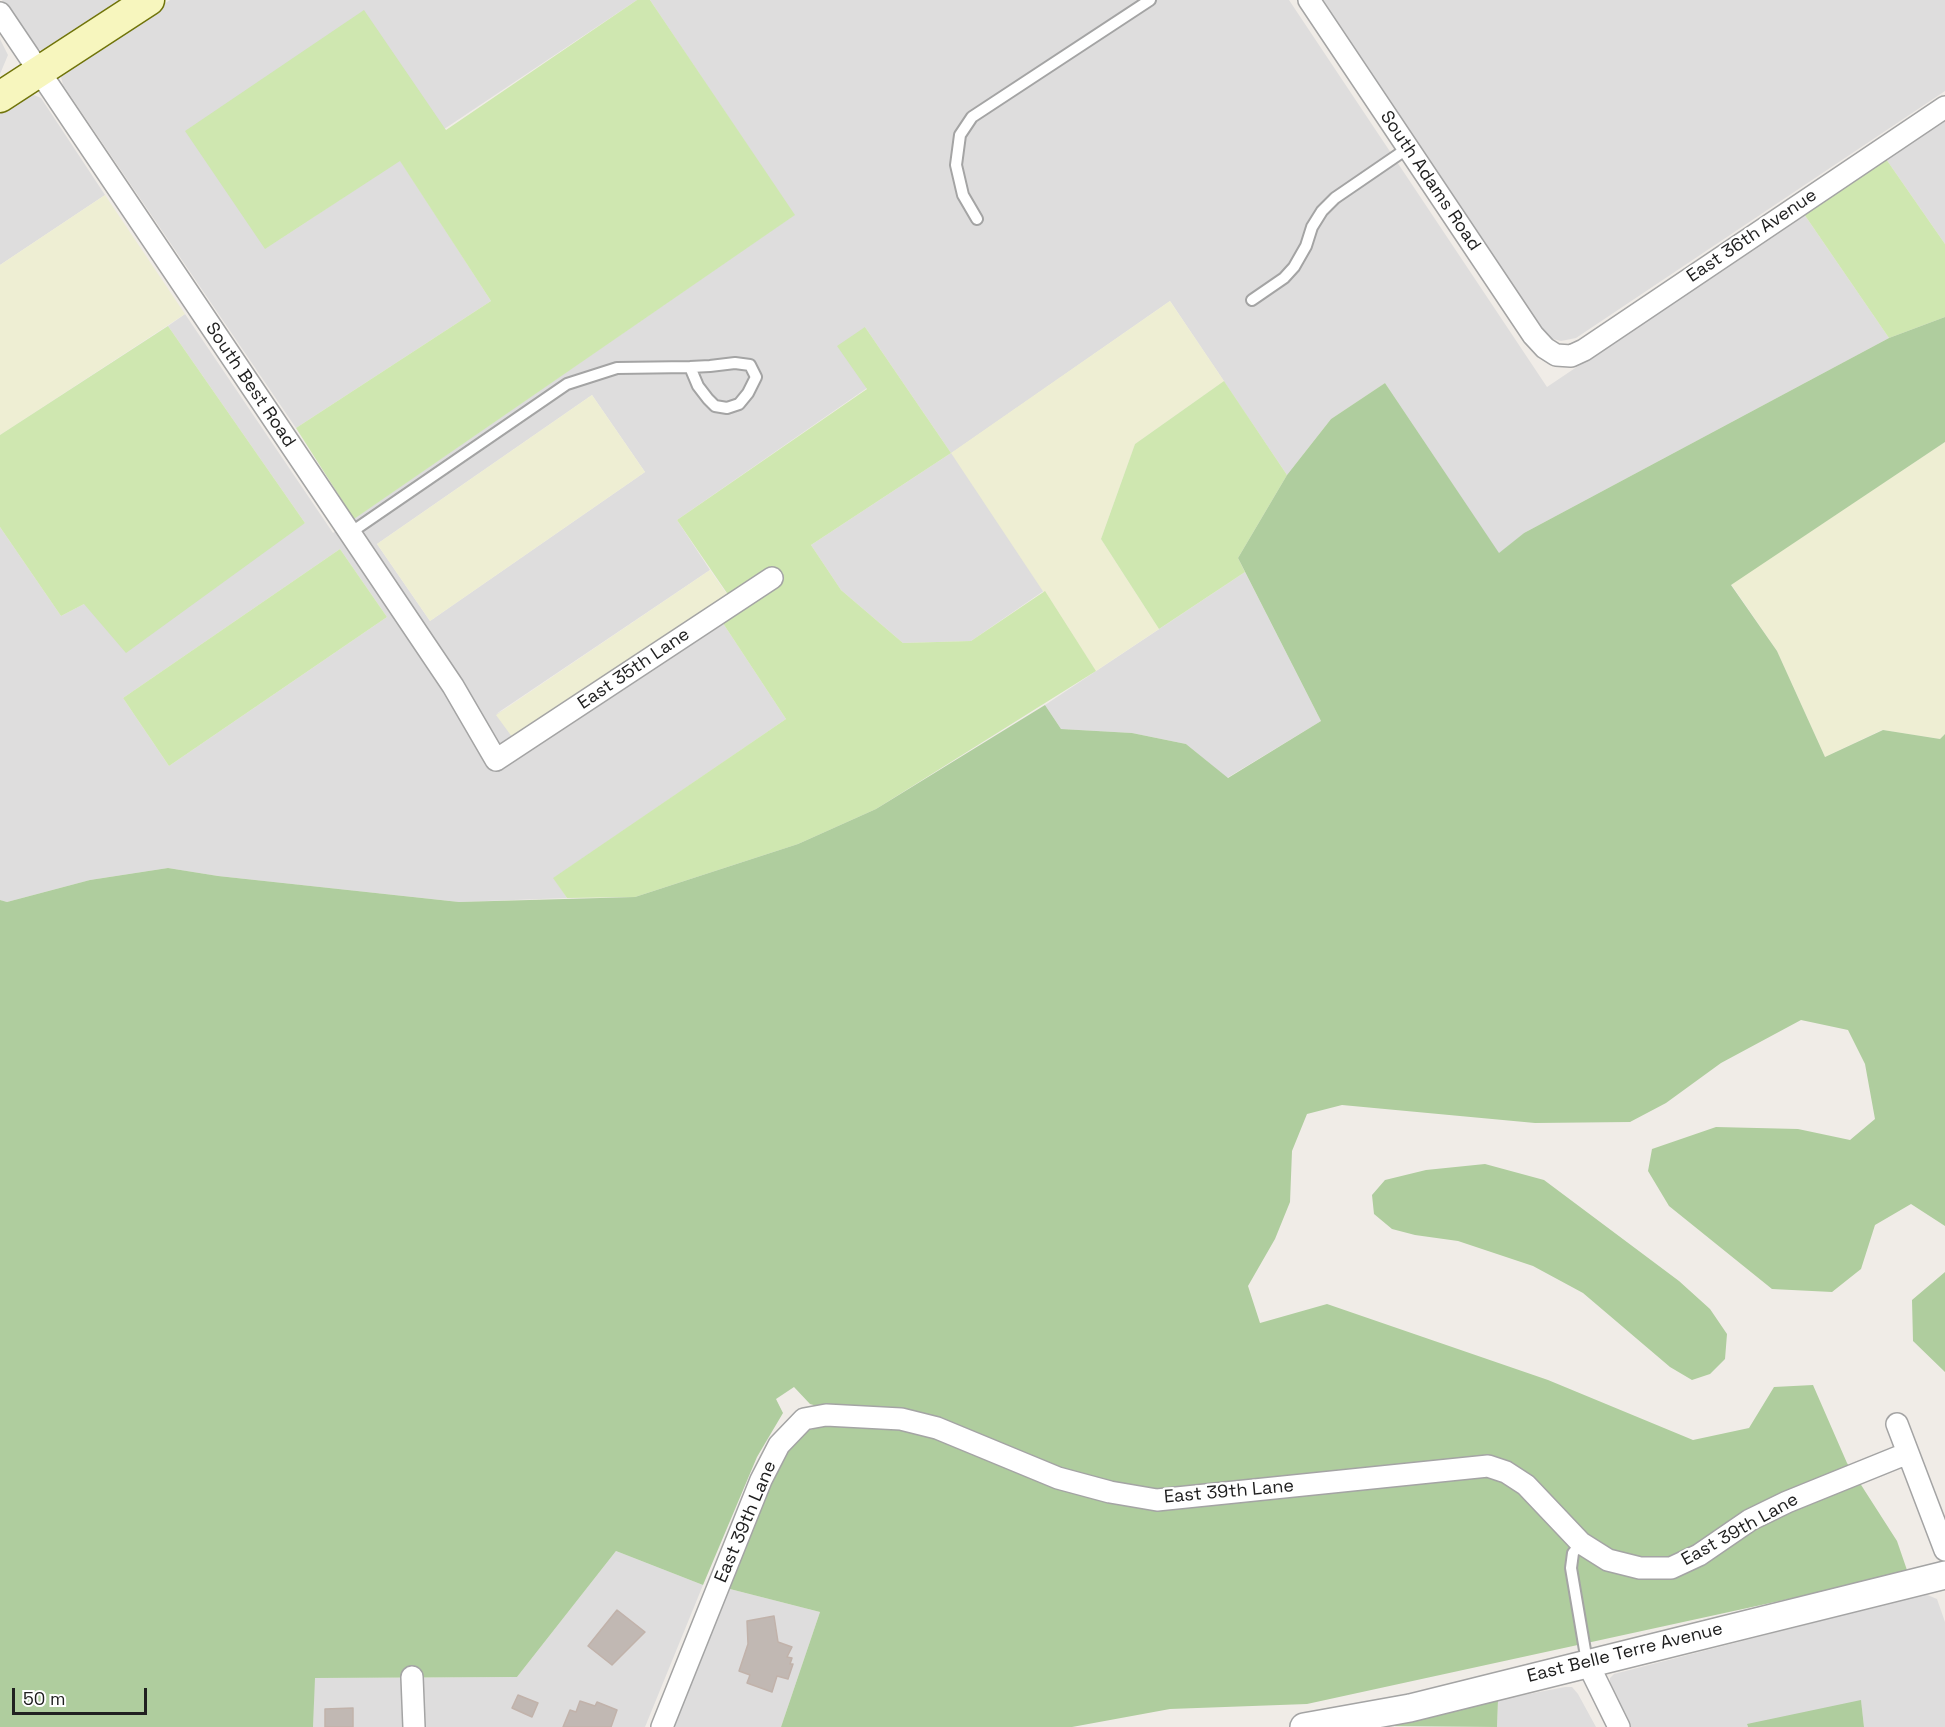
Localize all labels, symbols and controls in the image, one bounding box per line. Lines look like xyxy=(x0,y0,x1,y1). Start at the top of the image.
street label: South Adams Road xyxy=(1375,107,1485,255)
street label: East 36th Avenue xyxy=(1683,185,1821,287)
street label: South Best Road xyxy=(200,318,300,452)
street label: East 35th Lane xyxy=(574,624,694,714)
street label: East 39th Lane xyxy=(711,1458,781,1586)
street label: East 39th Lane xyxy=(1163,1476,1295,1508)
street label: East 39th Lane xyxy=(1678,1489,1802,1571)
street label: East Belle Terre Avenue xyxy=(1525,1618,1725,1688)
scale bar xyxy=(15,1676,150,1714)
text: 50 m xyxy=(23,1687,65,1710)

